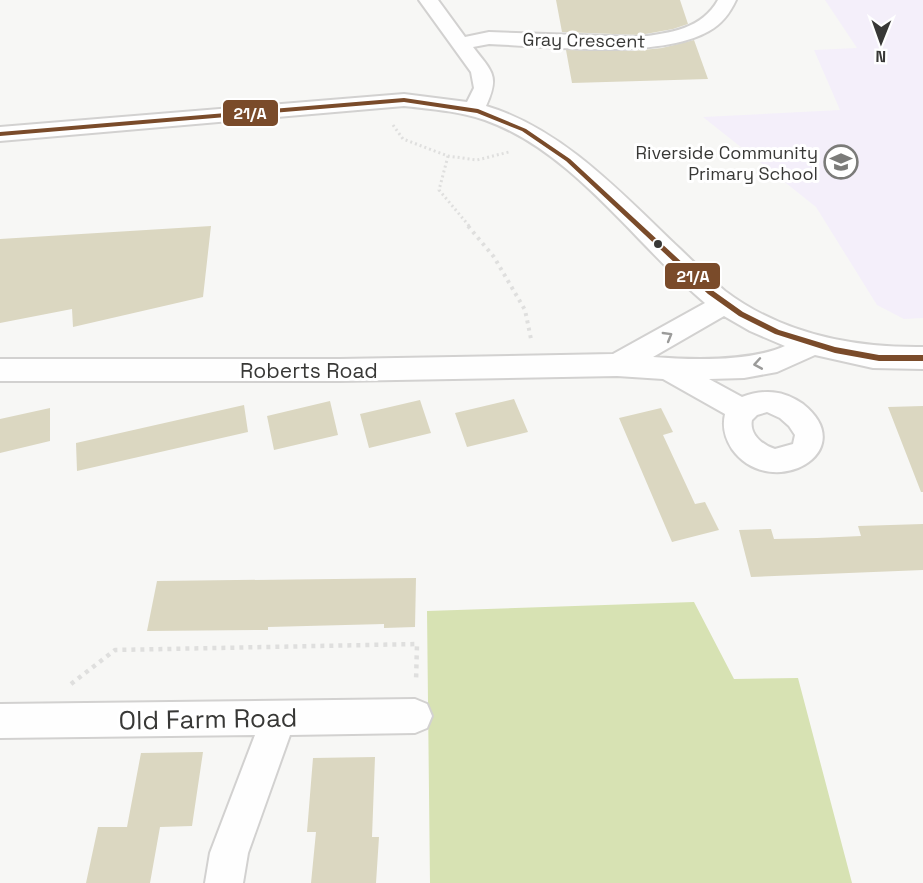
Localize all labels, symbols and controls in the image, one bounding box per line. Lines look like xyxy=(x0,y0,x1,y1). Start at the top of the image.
north arrow xyxy=(851,12,911,72)
street label: Gray Crescent xyxy=(522,27,646,53)
text: N xyxy=(875,46,886,67)
line badge: 21/A xyxy=(222,99,279,127)
text: 21/A xyxy=(233,103,267,124)
place label: Riverside Community Primary School xyxy=(636,141,818,185)
school or university icon: Riverside Community Primary School xyxy=(823,144,859,180)
unlabelled marker xyxy=(652,238,664,250)
line badge: 21/A xyxy=(664,262,721,290)
text: 21/A xyxy=(676,266,710,287)
one-way arrow xyxy=(662,332,672,343)
street label: Roberts Road xyxy=(240,357,378,384)
one-way arrow xyxy=(753,358,763,370)
street label: Old Farm Road xyxy=(118,700,298,738)

